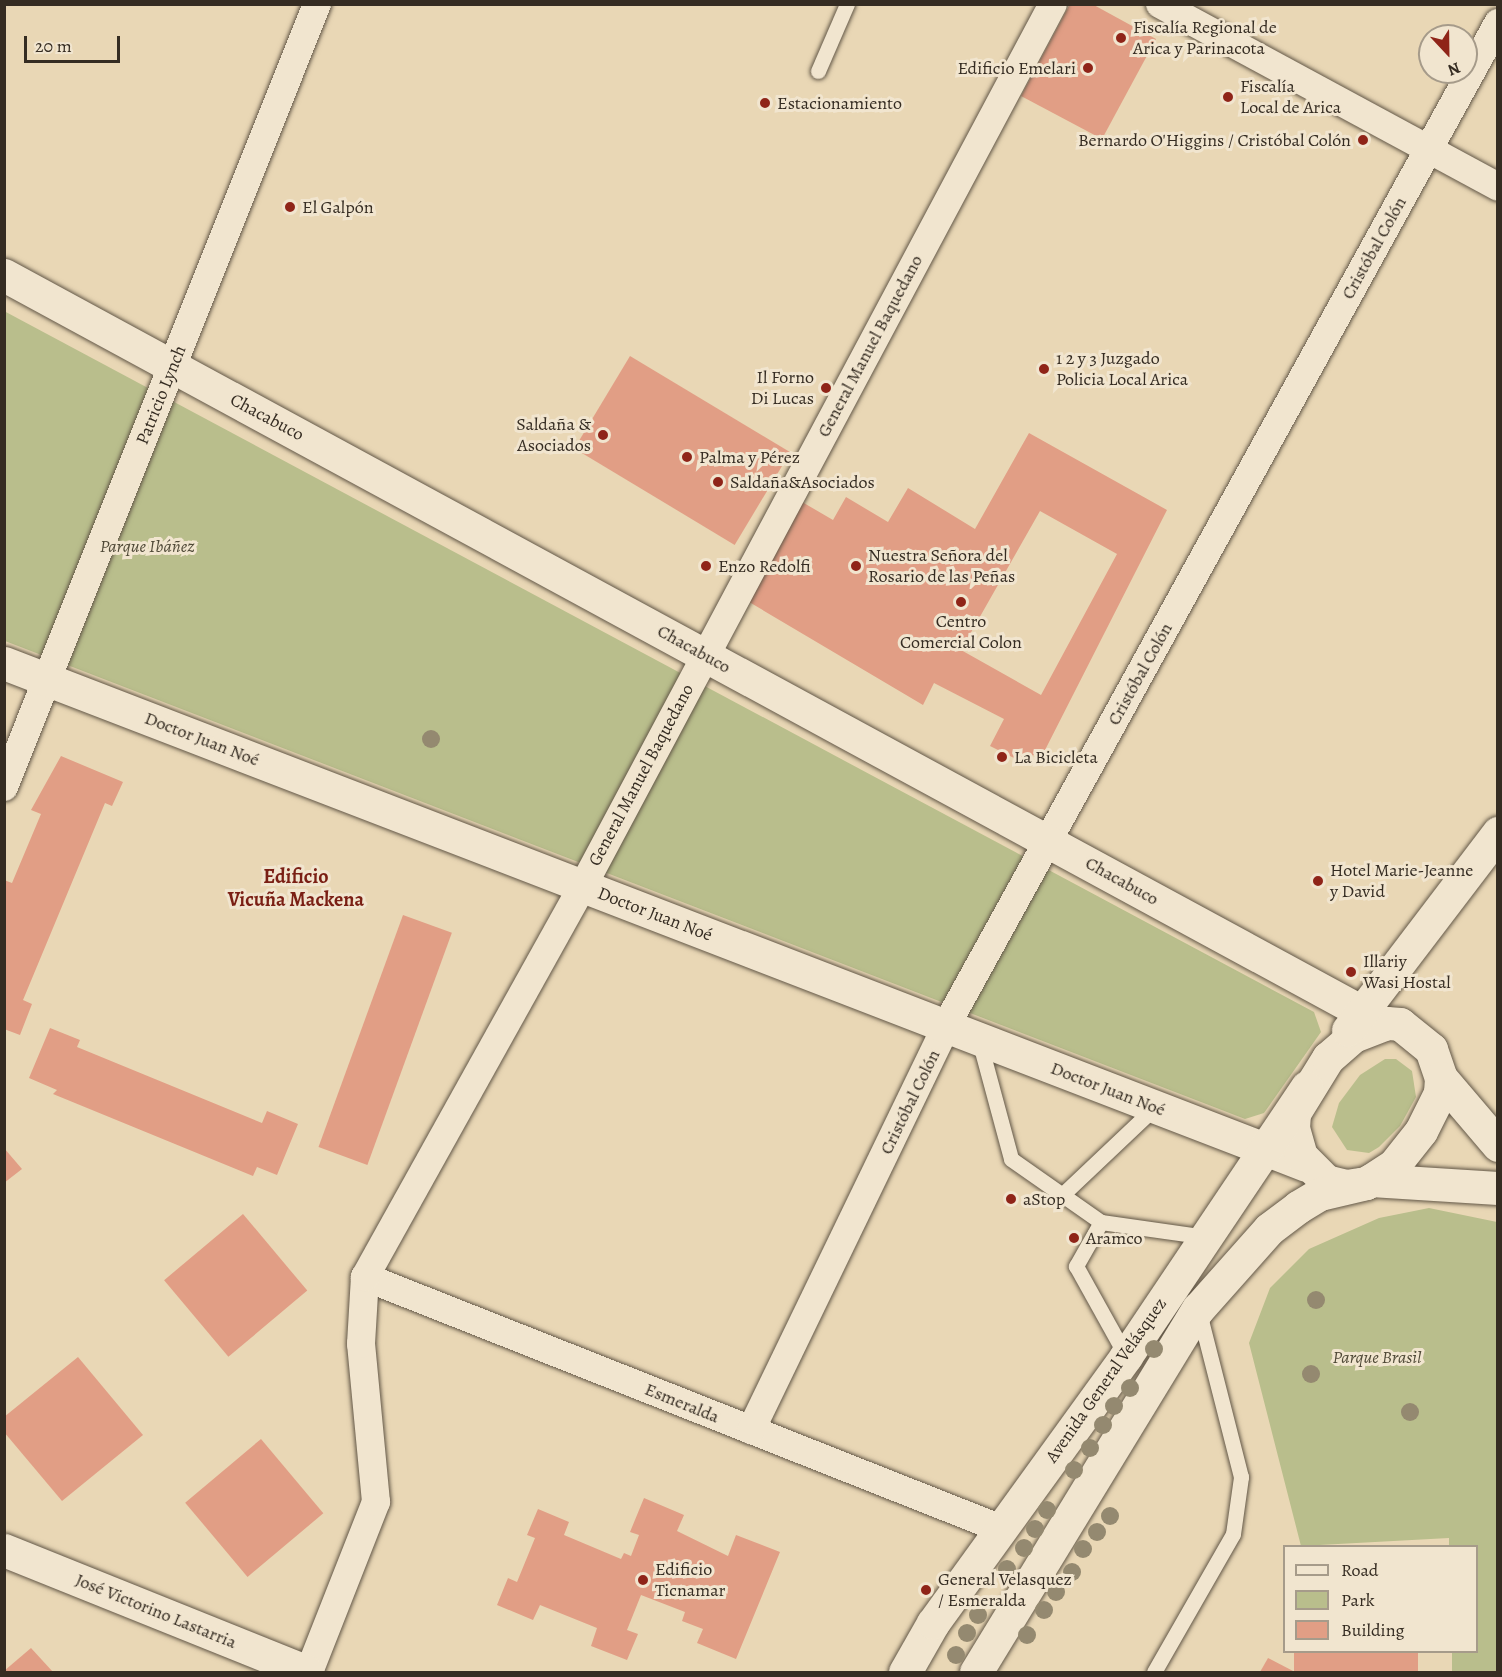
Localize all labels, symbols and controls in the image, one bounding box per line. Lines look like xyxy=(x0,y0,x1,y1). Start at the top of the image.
place label: Fiscalía Regional de Arica y Parinacota xyxy=(1133,17,1277,60)
scale bar xyxy=(27,24,123,62)
north arrow xyxy=(1418,24,1478,84)
marker: Fiscalía Regional de Arica y Parinacota xyxy=(1114,31,1128,45)
text: 20 m xyxy=(35,34,72,58)
text: N xyxy=(1444,56,1464,81)
place label: Edificio Emelari xyxy=(957,57,1076,79)
marker: Edificio Emelari xyxy=(1081,61,1095,75)
place label: Fiscalía Local de Arica xyxy=(1240,76,1341,118)
marker: Fiscalía Local de Arica xyxy=(1221,90,1235,104)
place label: Estacionamiento xyxy=(777,92,902,114)
marker: Estacionamiento xyxy=(758,96,772,110)
place label: Bernardo O'Higgins / Cristóbal Colón xyxy=(1078,129,1351,151)
marker: Bernardo O'Higgins / Cristóbal Colón xyxy=(1356,133,1370,147)
street label: Cristóbal Colón xyxy=(1337,193,1411,303)
place label: El Galpón xyxy=(302,196,374,218)
marker: El Galpón xyxy=(283,200,297,214)
street label: General Manuel Baquedano xyxy=(813,251,927,441)
street label: Patricio Lynch xyxy=(131,342,191,448)
place label: 1 2 y 3 Juzgado Policia Local Arica xyxy=(1056,348,1188,391)
marker: 1 2 y 3 Juzgado Policia Local Arica xyxy=(1037,362,1051,376)
place label: Il Forno Di Lucas xyxy=(751,367,814,410)
marker: Il Forno Di Lucas xyxy=(819,381,833,395)
street label: Chacabuco xyxy=(226,389,308,445)
place label: Saldaña & Asociados xyxy=(516,414,591,456)
marker: Saldaña & Asociados xyxy=(596,428,610,442)
place label: Palma y Pérez xyxy=(699,446,800,468)
marker: Palma y Pérez xyxy=(680,450,694,464)
place label: Saldaña&Asociados xyxy=(730,471,875,493)
marker: Saldaña&Asociados xyxy=(711,475,725,489)
park label: Parque Ibáñez xyxy=(100,535,194,557)
place label: Nuestra Señora del Rosario de las Peñas xyxy=(868,545,1015,588)
place label: Enzo Redolfi xyxy=(718,555,811,577)
marker: Enzo Redolfi xyxy=(699,559,713,573)
marker: Nuestra Señora del Rosario de las Peñas xyxy=(849,559,863,573)
marker: Centro Comercial Colon xyxy=(954,595,968,609)
place label: Centro Comercial Colon xyxy=(900,611,1022,654)
street label: Cristóbal Colón xyxy=(1103,619,1177,729)
street label: Chacabuco xyxy=(654,620,734,678)
street label: General Manuel Baquedano xyxy=(584,680,698,870)
street label: Doctor Juan Noé xyxy=(142,707,262,771)
place label: La Bicicleta xyxy=(1014,746,1098,768)
marker: La Bicicleta xyxy=(995,750,1009,764)
street label: Chacabuco xyxy=(1082,852,1162,910)
place label: Hotel Marie-Jeanne y David xyxy=(1330,860,1473,902)
district label: Edificio Vicuña Mackena xyxy=(228,865,364,912)
marker: Hotel Marie-Jeanne y David xyxy=(1311,874,1325,888)
street label: Doctor Juan Noé xyxy=(595,882,715,946)
place label: Illariy Wasi Hostal xyxy=(1363,951,1451,994)
marker: Illariy Wasi Hostal xyxy=(1344,965,1358,979)
street label: Cristóbal Colón xyxy=(875,1046,945,1158)
street label: Doctor Juan Noé xyxy=(1048,1057,1168,1121)
place label: aStop xyxy=(1023,1188,1065,1210)
marker: aStop xyxy=(1004,1192,1018,1206)
place label: Aramco xyxy=(1086,1227,1143,1249)
marker: Aramco xyxy=(1067,1231,1081,1245)
street label: Avenida General Velásquez xyxy=(1041,1293,1171,1467)
park label: Parque Brasil xyxy=(1332,1346,1422,1368)
street label: Esmeralda xyxy=(642,1378,722,1428)
legend xyxy=(1283,1545,1478,1653)
text: Road xyxy=(1341,1558,1378,1582)
place label: Edificio Ticnamar xyxy=(655,1559,726,1602)
street label: José Victorino Lastarria xyxy=(72,1569,240,1653)
place label: General Velasquez / Esmeralda xyxy=(938,1569,1072,1612)
marker: Edificio Ticnamar xyxy=(636,1573,650,1587)
marker: General Velasquez / Esmeralda xyxy=(919,1583,933,1597)
text: Park xyxy=(1341,1588,1375,1612)
text: Building xyxy=(1341,1618,1405,1642)

